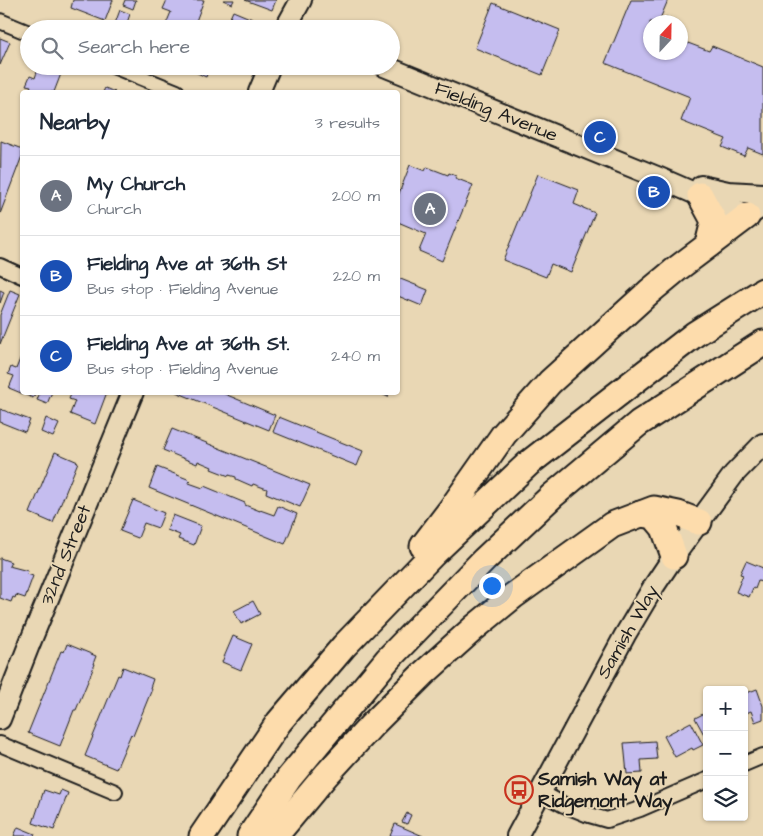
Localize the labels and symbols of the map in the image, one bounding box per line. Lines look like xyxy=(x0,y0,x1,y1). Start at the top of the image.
north arrow xyxy=(643,15,688,60)
street label: Fielding Avenue xyxy=(430,75,562,150)
pin: C xyxy=(584,118,616,156)
pin: B xyxy=(638,173,670,211)
pin: A xyxy=(414,190,446,228)
street label: 32nd Street xyxy=(34,501,98,609)
your location xyxy=(479,573,505,599)
street label: Samish Way xyxy=(590,580,667,684)
place label: Samish Way at Ridgemont Way xyxy=(537,766,673,816)
bus stop icon: Samish Way at Ridgemont Way xyxy=(504,775,534,805)

